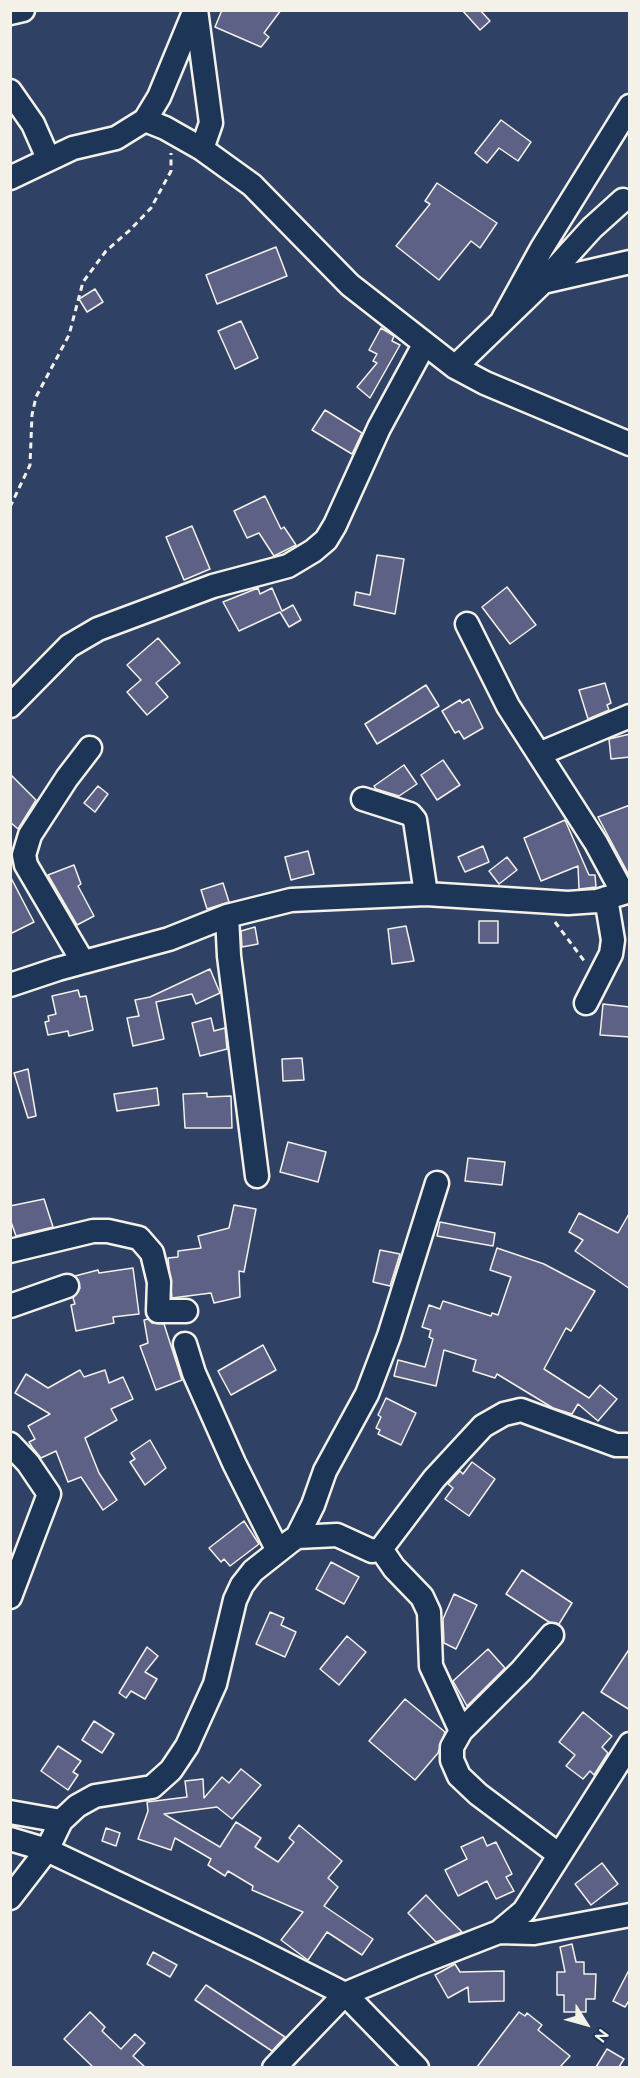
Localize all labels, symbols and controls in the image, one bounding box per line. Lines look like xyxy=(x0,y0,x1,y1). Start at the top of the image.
north arrow xyxy=(556,1994,616,2054)
text: N xyxy=(590,2025,612,2046)

